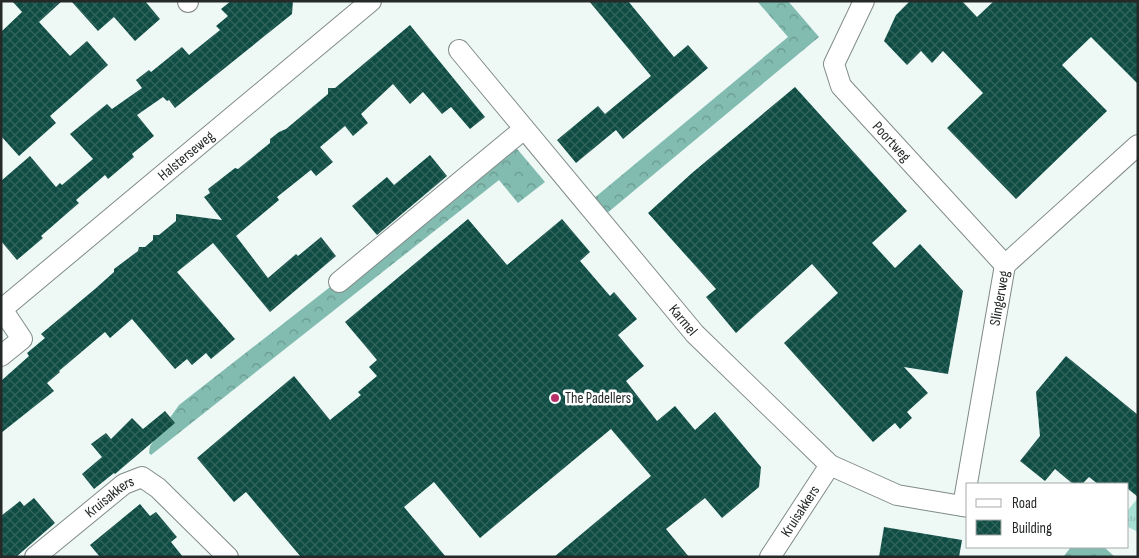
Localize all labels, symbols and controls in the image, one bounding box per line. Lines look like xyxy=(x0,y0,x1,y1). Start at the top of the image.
street label: Poortweg xyxy=(868,118,915,166)
street label: Halsterseweg xyxy=(154,127,218,185)
street label: Slingerweg xyxy=(986,269,1014,327)
street label: Karmel xyxy=(664,301,702,340)
place label: The Padellers xyxy=(565,389,631,408)
marker: The Padellers xyxy=(549,392,561,404)
street label: Kruisakkers xyxy=(81,472,137,522)
street label: Kruisakkers xyxy=(777,482,824,541)
legend xyxy=(966,483,1129,548)
text: Road xyxy=(1012,494,1037,513)
text: Building xyxy=(1012,519,1052,538)

